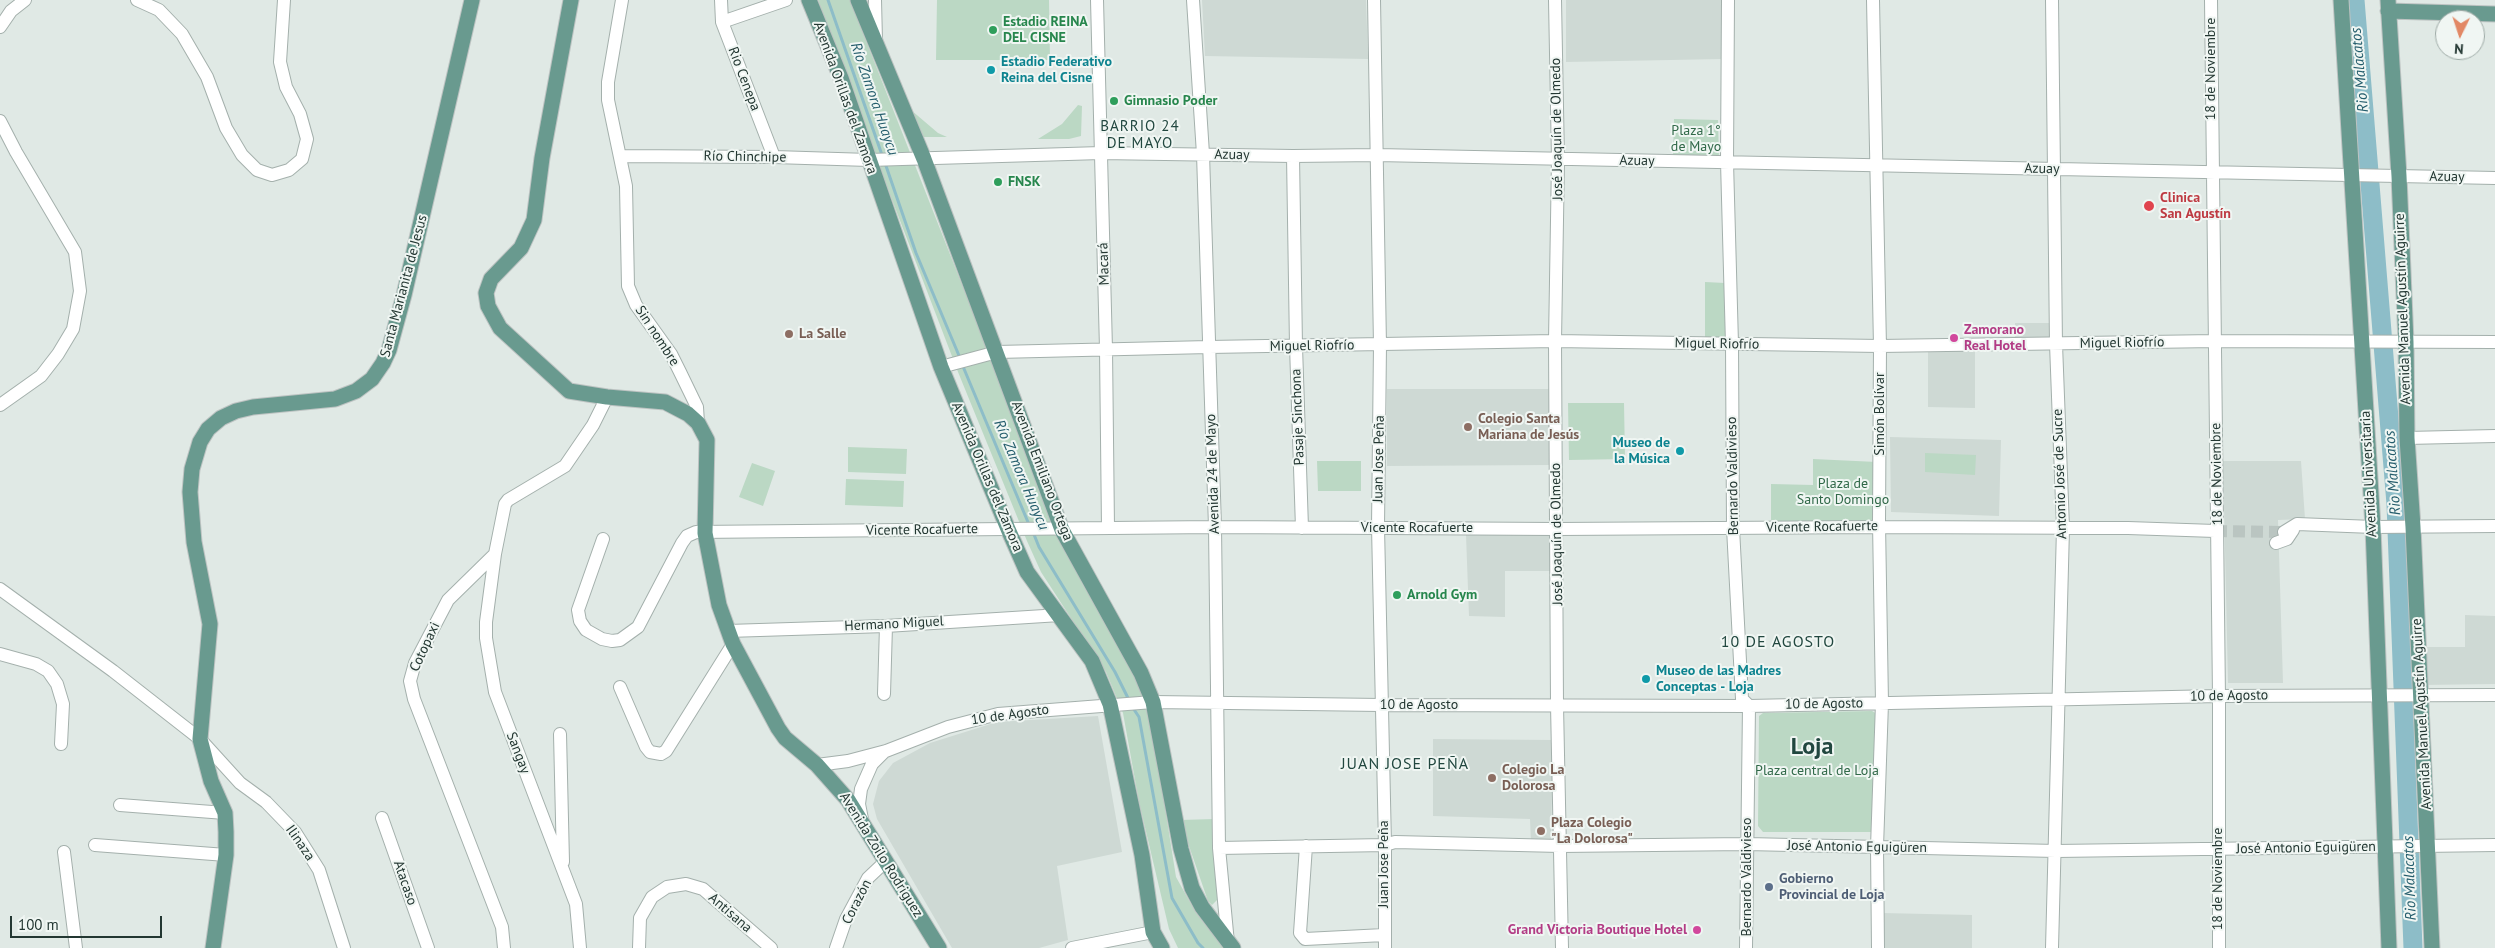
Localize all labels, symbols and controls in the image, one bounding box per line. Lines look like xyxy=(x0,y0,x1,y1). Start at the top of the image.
north arrow xyxy=(2435,10,2485,60)
place label: Estadio REINA DEL CISNE xyxy=(1003,14,1088,46)
street label: 18 de Noviembre xyxy=(2203,18,2219,120)
street label: Avenida Orillas del Zamora xyxy=(810,19,880,177)
marker: Estadio REINA DEL CISNE xyxy=(987,24,999,36)
water label: Rio Malacatos xyxy=(2347,27,2373,113)
water label: Río Zamora Huaycu xyxy=(846,40,902,158)
text: N xyxy=(2454,40,2464,58)
street label: Rio Cenepa xyxy=(724,45,764,113)
place label: Estadio Federativo Reina del Cisne xyxy=(1001,54,1112,86)
street label: José Joaquín de Olmedo xyxy=(1547,58,1567,200)
marker: Estadio Federativo Reina del Cisne xyxy=(985,64,997,76)
place label: Gimnasio Poder xyxy=(1124,93,1217,109)
marker: Gimnasio Poder xyxy=(1108,95,1120,107)
district label: BARRIO 24 DE MAYO xyxy=(1099,118,1181,153)
park label: Plaza 1° de Mayo xyxy=(1671,123,1721,156)
street label: Azuay xyxy=(1214,146,1250,164)
street label: Río Chinchipe xyxy=(704,148,786,166)
street label: Azuay xyxy=(1619,152,1655,170)
street label: Azuay xyxy=(2024,160,2060,178)
street label: Azuay xyxy=(2429,168,2465,186)
place label: FNSK xyxy=(1008,174,1040,190)
marker: FNSK xyxy=(992,176,1004,188)
place label: Clinica San Agustín xyxy=(2160,190,2231,222)
marker: Clinica San Agustín xyxy=(2142,199,2156,213)
street label: Santa Marianita de Jesus xyxy=(377,213,431,359)
street label: Avenida Manuel Agustín Aguirre xyxy=(2391,213,2415,405)
street label: Macará xyxy=(1095,242,1113,286)
street label: Sin nombre xyxy=(631,303,683,369)
place label: Zamorano Real Hotel xyxy=(1964,322,2026,354)
place label: La Salle xyxy=(799,326,846,342)
marker: La Salle xyxy=(783,328,795,340)
marker: Zamorano Real Hotel xyxy=(1948,332,1960,344)
street label: Miguel Riofrío xyxy=(2079,334,2165,352)
street label: Miguel Riofrío xyxy=(1674,335,1760,353)
street label: Miguel Riofrío xyxy=(1269,337,1355,355)
street label: Pasaje Sinchona xyxy=(1288,368,1308,466)
street label: Simón Bolívar xyxy=(1872,372,1888,456)
street label: Avenida Emiliano Ortega xyxy=(1008,399,1076,543)
street label: Avenida Orillas del Zamora xyxy=(948,400,1026,554)
street label: Antonio José de Sucre xyxy=(2049,409,2071,539)
street label: Avenida Universitaria xyxy=(2357,410,2381,538)
place label: Colegio Santa Mariana de Jesús xyxy=(1478,411,1579,444)
street label: Avenida 24 de Mayo xyxy=(1203,414,1223,534)
street label: Juan Jose Peña xyxy=(1370,415,1388,503)
street label: Bernardo Valdivieso xyxy=(1724,416,1742,536)
water label: Río Zamora Huaycu xyxy=(990,417,1052,533)
marker: Colegio Santa Mariana de Jesús xyxy=(1462,421,1474,433)
street label: 18 de Noviembre xyxy=(2208,423,2226,525)
water label: Rio Malacatos xyxy=(2381,430,2405,516)
place label: Museo de la Música xyxy=(1613,435,1670,468)
marker: Museo de la Música xyxy=(1674,445,1686,457)
street label: José Joaquín de Olmedo xyxy=(1547,463,1567,605)
park label: Plaza de Santo Domingo xyxy=(1797,476,1889,508)
street label: Vicente Rocafuerte xyxy=(1766,518,1878,536)
street label: Vicente Rocafuerte xyxy=(1361,520,1473,536)
street label: Vicente Rocafuerte xyxy=(866,521,978,539)
place label: Arnold Gym xyxy=(1407,587,1477,603)
marker: Arnold Gym xyxy=(1391,589,1403,601)
street label: Hermano Miguel xyxy=(844,613,944,635)
street label: Avenida Manuel Agustín Aguirre xyxy=(2409,618,2435,810)
street label: Cotopaxi xyxy=(406,620,444,674)
district label: 10 DE AGOSTO xyxy=(1719,632,1837,652)
place label: Museo de las Madres Conceptas - Loja xyxy=(1656,663,1781,696)
marker: Museo de las Madres Conceptas - Loja xyxy=(1640,673,1652,685)
street label: 10 de Agosto xyxy=(2190,687,2268,705)
street label: 10 de Agosto xyxy=(1785,695,1863,713)
street label: 10 de Agosto xyxy=(1380,697,1458,713)
street label: 10 de Agosto xyxy=(970,701,1050,729)
street label: Sangay xyxy=(502,730,534,776)
district label: Loja xyxy=(1791,733,1833,761)
district label: JUAN JOSE PEÑA xyxy=(1339,754,1471,774)
place label: Colegio La Dolorosa xyxy=(1502,762,1564,794)
park label: Plaza central de Loja xyxy=(1755,763,1879,779)
marker: Colegio La Dolorosa xyxy=(1486,772,1498,784)
street label: Avenida Zoilo Rodriguez xyxy=(836,789,926,921)
place label: Plaza Colegio "La Dolorosa" xyxy=(1551,815,1633,848)
street label: Bernardo Valdivieso xyxy=(1739,818,1755,936)
street label: Juan Jose Peña xyxy=(1376,820,1392,908)
street label: Ilinaza xyxy=(282,822,318,864)
marker: Plaza Colegio "La Dolorosa" xyxy=(1535,825,1547,837)
street label: 18 de Noviembre xyxy=(2210,828,2226,930)
water label: Rio Malacatos xyxy=(2400,835,2420,921)
street label: José Antonio Eguigüren xyxy=(1787,837,1927,857)
street label: José Antonio Eguigüren xyxy=(2236,838,2376,858)
street label: Atacaso xyxy=(390,858,420,908)
place label: Gobierno Provincial de Loja xyxy=(1779,871,1884,904)
street label: Corazón xyxy=(839,877,875,927)
marker: Gobierno Provincial de Loja xyxy=(1763,881,1775,893)
street label: Antisana xyxy=(705,890,755,936)
scale bar xyxy=(12,906,165,938)
text: 100 m xyxy=(18,915,59,934)
place label: Grand Victoria Boutique Hotel xyxy=(1508,922,1687,938)
marker: Grand Victoria Boutique Hotel xyxy=(1691,924,1703,936)

